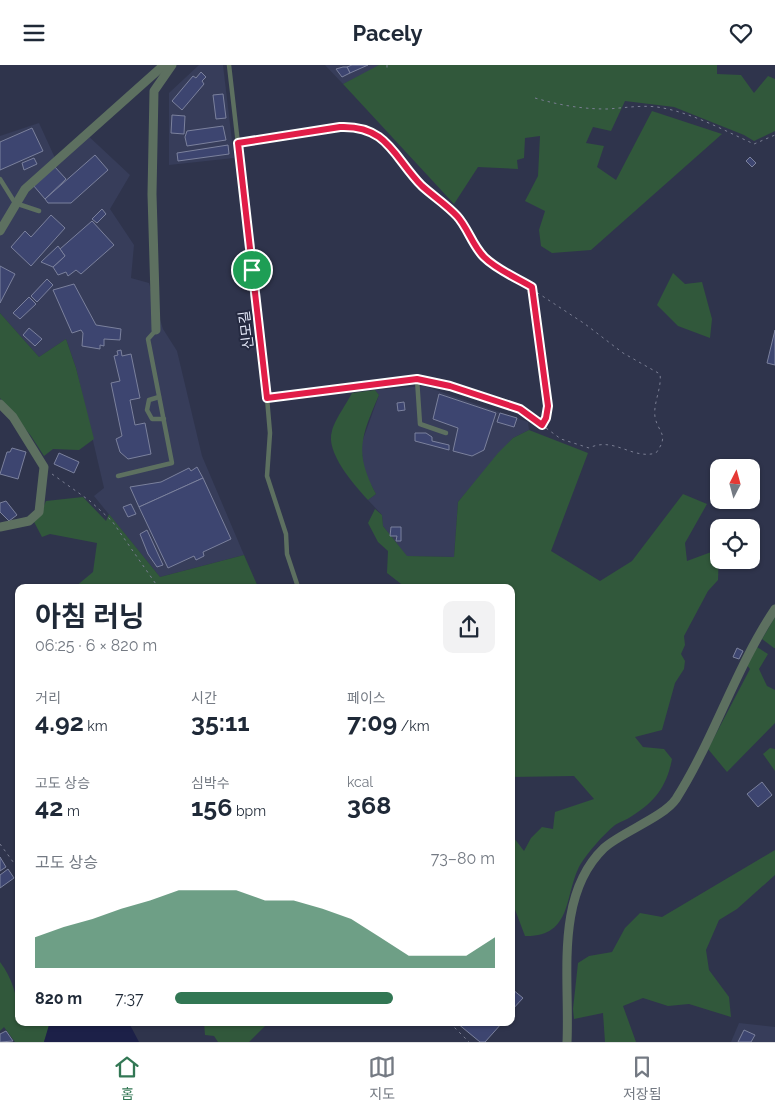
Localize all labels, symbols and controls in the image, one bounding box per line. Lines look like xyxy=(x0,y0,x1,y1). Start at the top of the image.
icon: menu xyxy=(20,19,48,47)
icon: heart xyxy=(727,19,755,47)
text: Pacely xyxy=(352,20,423,46)
pin xyxy=(231,249,273,291)
icon: arrive xyxy=(238,256,266,284)
street label: 신모길 xyxy=(236,310,256,350)
north arrow xyxy=(710,459,760,509)
map controls xyxy=(710,459,760,569)
button: locate xyxy=(710,519,760,569)
text: 아침 러닝 xyxy=(35,600,145,633)
button: share xyxy=(443,601,495,653)
text: 06:25 · 6 × 820 m xyxy=(35,636,157,655)
text: 거리 xyxy=(35,690,61,706)
text: 시간 xyxy=(191,690,217,706)
text: 페이스 xyxy=(347,690,386,706)
text: 4.92 xyxy=(35,707,84,737)
text: 35:11 xyxy=(191,707,250,737)
text: 7:09 xyxy=(347,707,397,737)
text: km xyxy=(84,718,108,734)
text: /km xyxy=(397,718,430,734)
text: kcal xyxy=(347,774,373,790)
text: 고도 상승 xyxy=(35,775,90,791)
text: 심박수 xyxy=(191,775,230,791)
text: 368 xyxy=(347,790,391,820)
text: 42 xyxy=(35,792,63,822)
text: 156 xyxy=(191,792,232,822)
text: m xyxy=(63,803,80,819)
text: bpm xyxy=(232,803,266,819)
text: 73–80 m xyxy=(431,849,495,868)
text: 고도 상승 xyxy=(35,853,98,872)
text: 820 m xyxy=(35,989,82,1008)
text: 7:37 xyxy=(115,989,144,1008)
tab: 홈 xyxy=(113,1053,141,1103)
tab: 지도 xyxy=(368,1053,396,1103)
tab: 저장됨 xyxy=(623,1053,662,1103)

